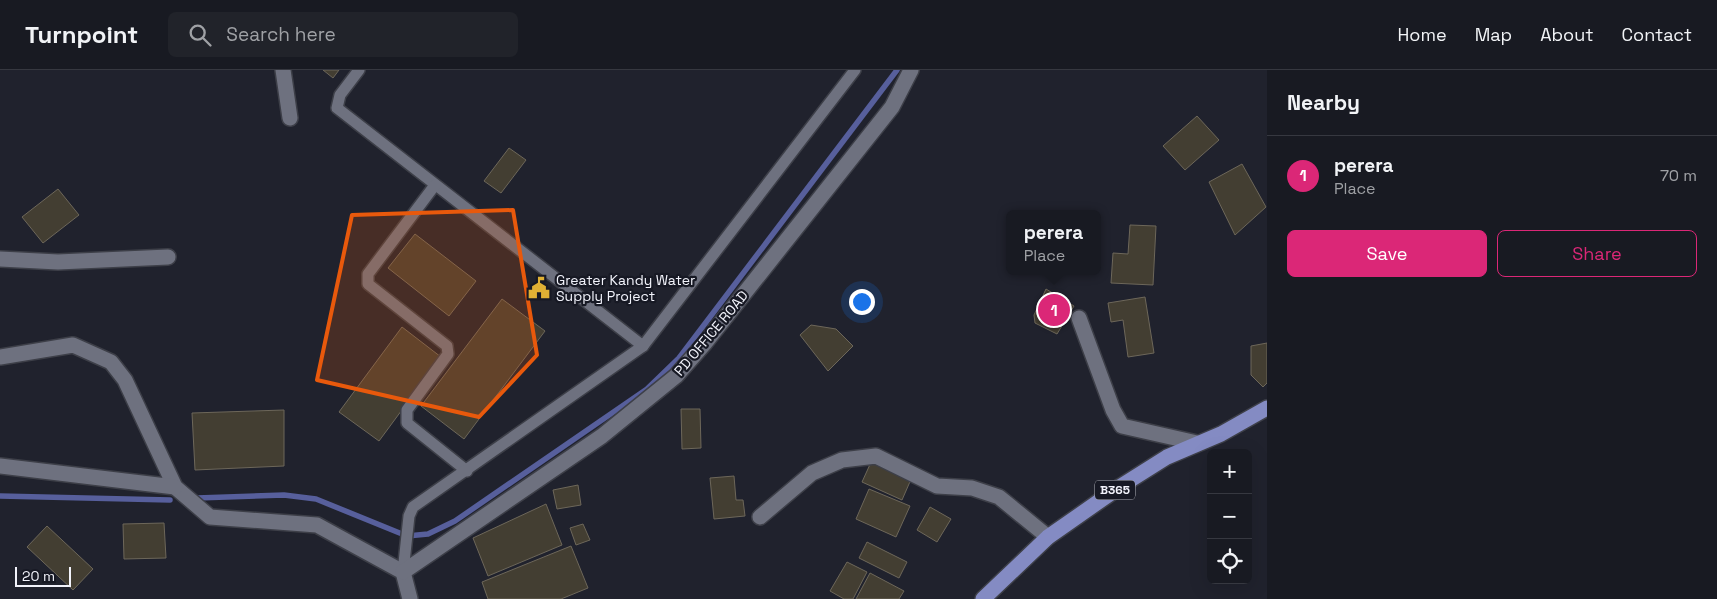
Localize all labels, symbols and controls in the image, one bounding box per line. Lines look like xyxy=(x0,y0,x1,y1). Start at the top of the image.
search box xyxy=(168,12,518,57)
text: Turnpoint xyxy=(25,19,138,50)
icon: search xyxy=(186,21,214,49)
text: Search here xyxy=(226,22,336,47)
text: Home xyxy=(1398,23,1447,46)
text: Map xyxy=(1475,23,1512,46)
text: About xyxy=(1540,23,1594,46)
text: Contact xyxy=(1622,23,1692,46)
text: Nearby xyxy=(1287,89,1360,116)
text: perera xyxy=(1334,153,1394,178)
text: 1 xyxy=(1299,165,1307,186)
text: 70 m xyxy=(1660,165,1697,186)
text: Place xyxy=(1334,178,1376,199)
popup xyxy=(1006,210,1101,275)
text: perera xyxy=(1024,220,1083,245)
button: Save xyxy=(1287,230,1487,277)
button: Share xyxy=(1497,230,1697,277)
text: Place xyxy=(1024,245,1065,266)
place label: Greater Kandy Water Supply Project xyxy=(556,271,695,305)
public building icon: Greater Kandy Water Supply Project xyxy=(526,275,552,301)
street label: PD OFFICE ROAD xyxy=(670,287,752,379)
your location xyxy=(849,289,875,315)
pin: 1 xyxy=(1038,291,1070,329)
map controls xyxy=(1207,449,1252,584)
button: + xyxy=(1207,449,1252,494)
road number: B365 xyxy=(1095,480,1135,500)
button: − xyxy=(1207,494,1252,539)
button: locate xyxy=(1207,539,1252,584)
scale bar xyxy=(15,564,71,587)
text: 20 m xyxy=(22,567,55,585)

